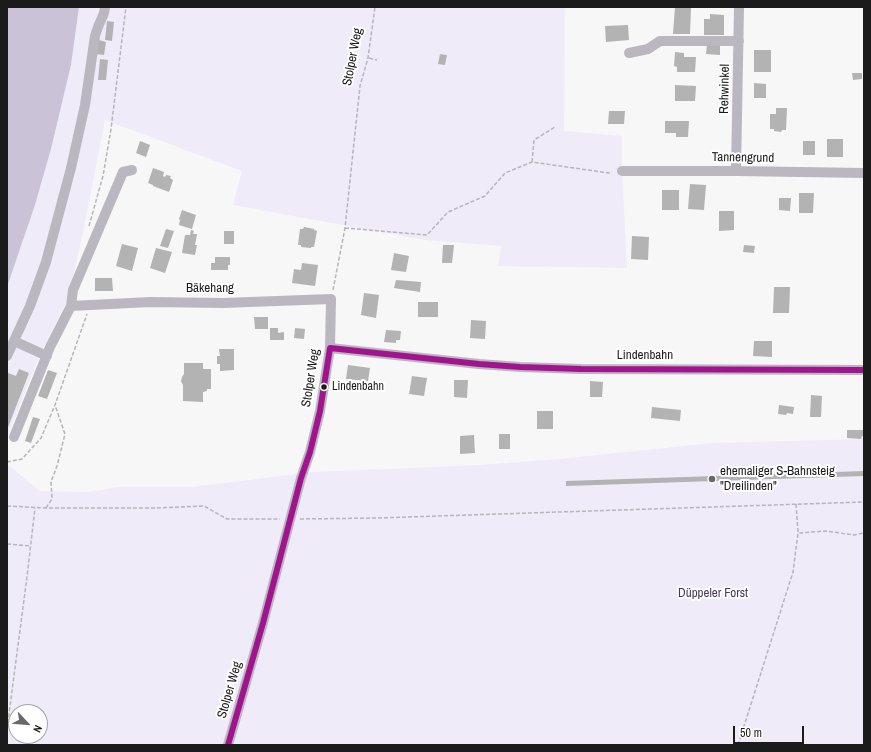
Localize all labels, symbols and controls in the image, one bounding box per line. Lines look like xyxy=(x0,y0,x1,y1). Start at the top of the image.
street label: Stolper Weg xyxy=(340,27,366,87)
street label: Rehwinkel xyxy=(717,64,733,114)
street label: Tannengrund xyxy=(712,150,774,166)
street label: Bäkehang xyxy=(186,281,234,297)
street label: Stolper Weg xyxy=(299,348,323,408)
street label: Lindenbahn xyxy=(617,348,673,364)
place label: Lindenbahn xyxy=(332,380,384,394)
marker: Lindenbahn xyxy=(319,382,329,392)
place label: ehemaliger S-Bahnsteig "Dreilinden" xyxy=(720,464,835,495)
marker: ehemaliger S-Bahnsteig "Dreilinden" xyxy=(707,474,717,484)
park label: Düppeler Forst xyxy=(678,586,748,602)
street label: Stolper Weg xyxy=(214,660,246,720)
north arrow xyxy=(8,704,48,744)
scale bar xyxy=(735,718,806,744)
text: N xyxy=(30,723,46,735)
text: 50 m xyxy=(740,725,762,741)

